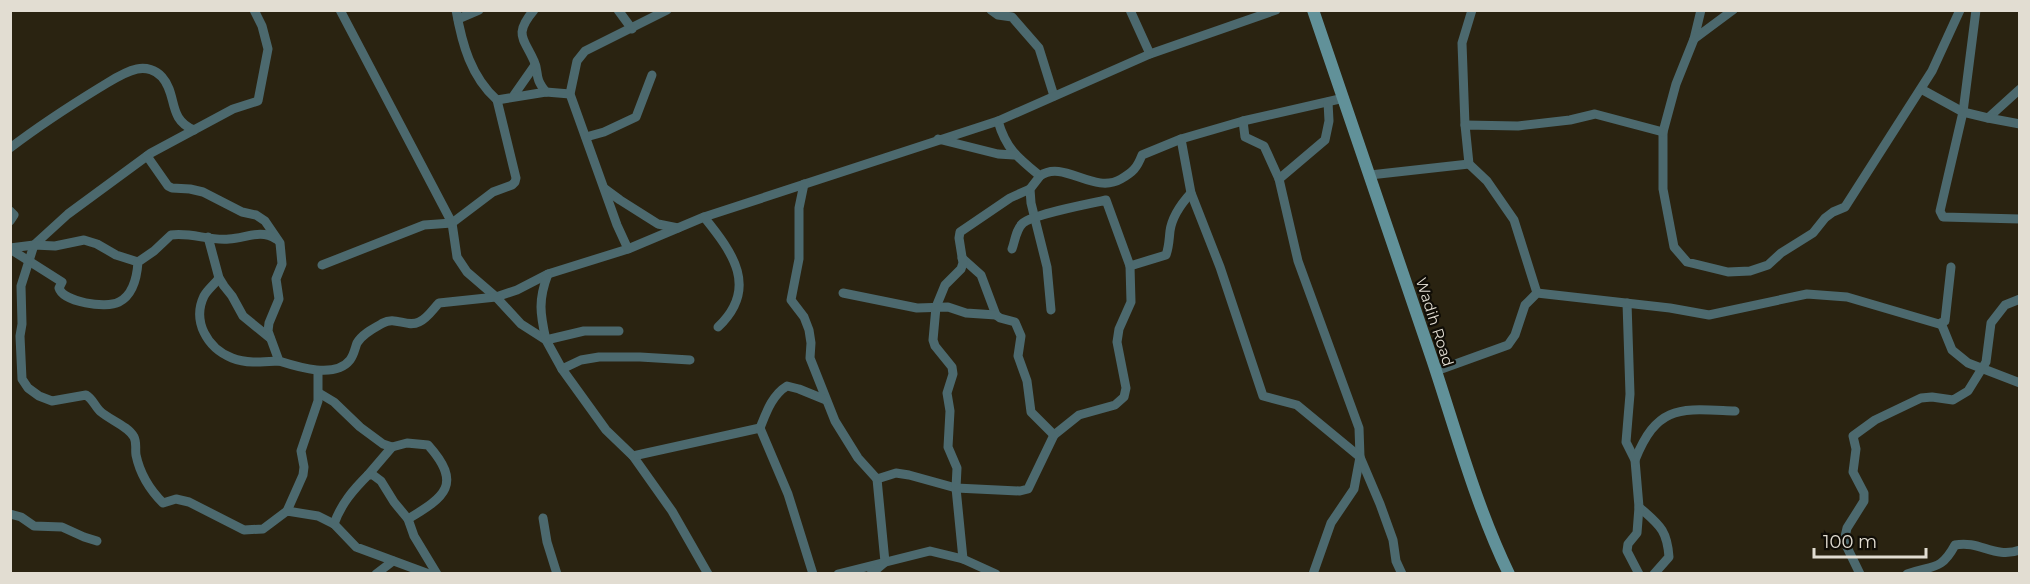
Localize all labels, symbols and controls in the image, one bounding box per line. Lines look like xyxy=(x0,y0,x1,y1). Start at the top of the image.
street label: Wadih Road xyxy=(1412,275,1458,369)
scale bar xyxy=(1814,521,1926,559)
text: 100 m xyxy=(1823,531,1877,553)

